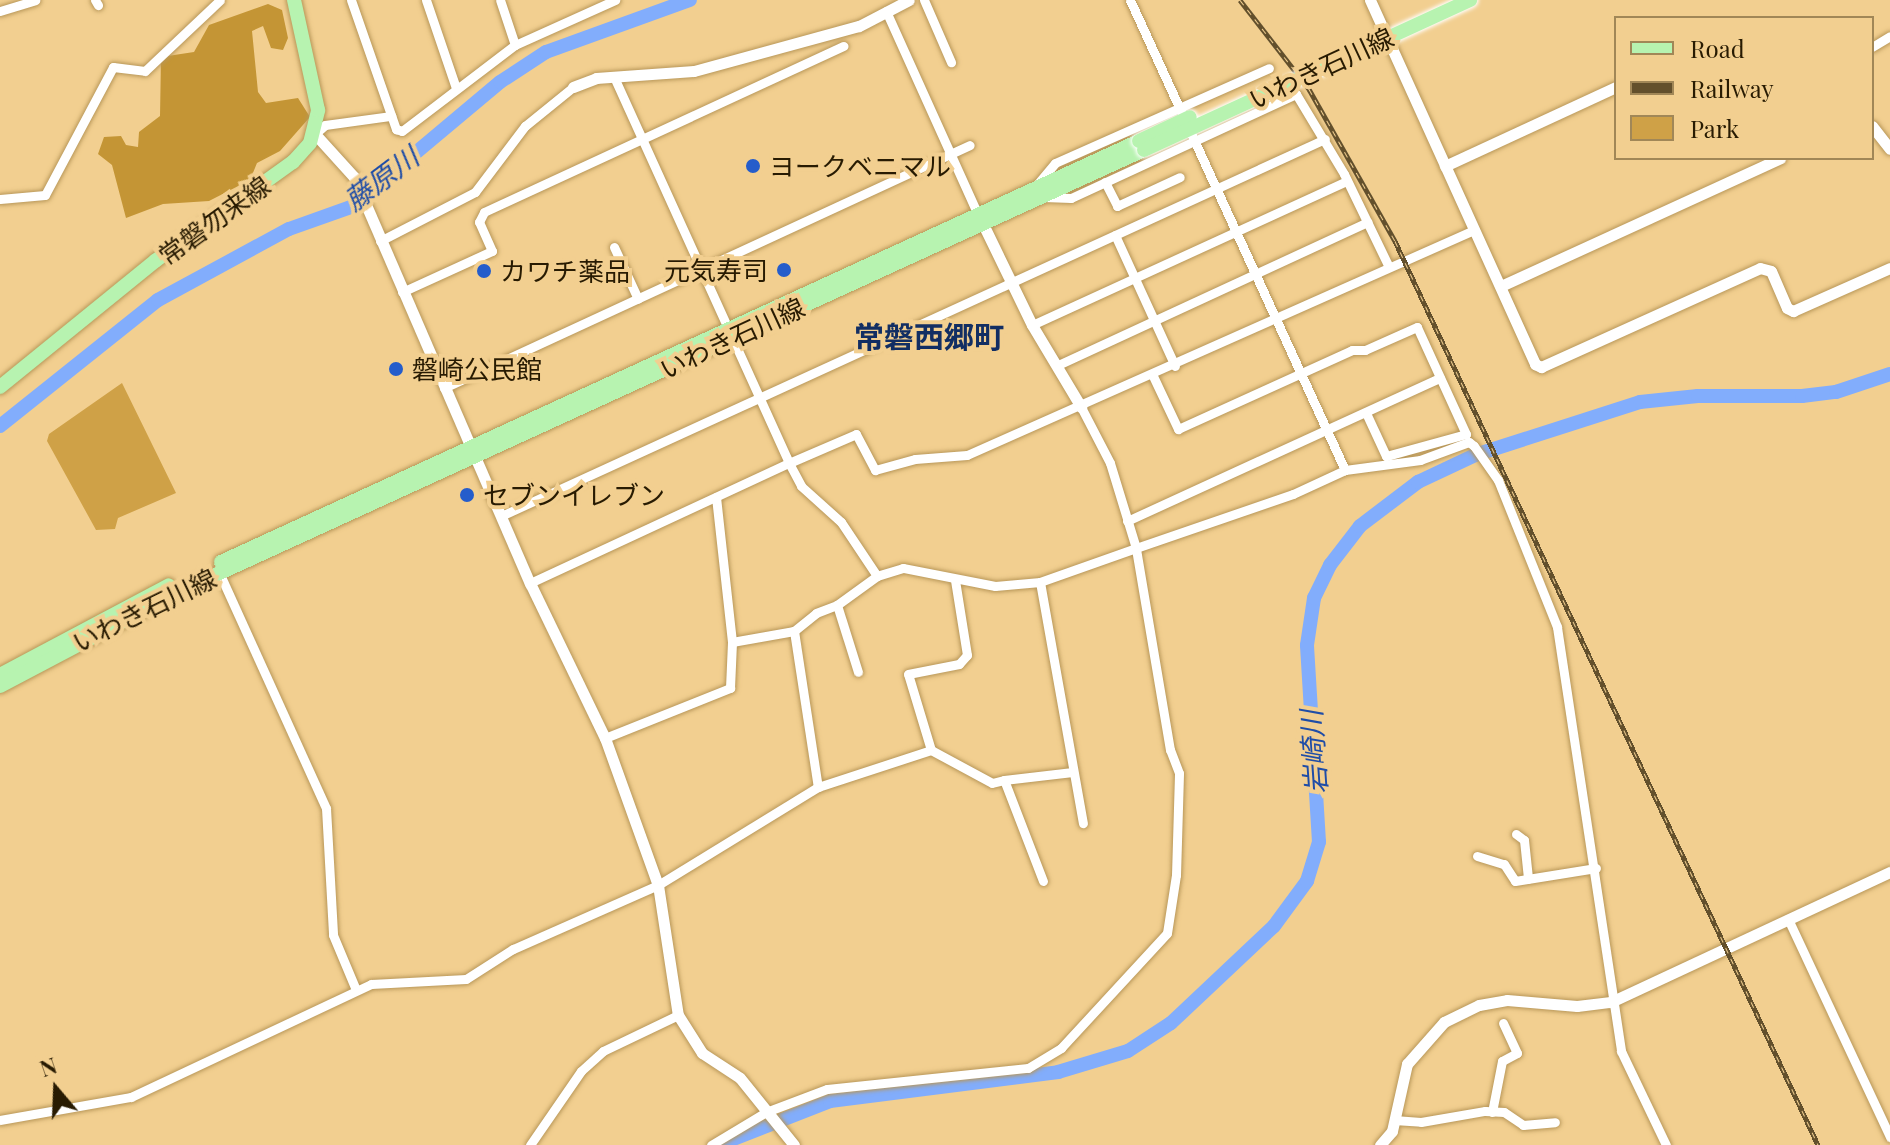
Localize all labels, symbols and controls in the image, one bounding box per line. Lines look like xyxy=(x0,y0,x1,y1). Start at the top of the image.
legend xyxy=(1614,16,1874,160)
street label: いわき石川線 xyxy=(1244,21,1398,115)
text: Road xyxy=(1690,32,1745,64)
text: Railway xyxy=(1690,72,1774,104)
text: Park xyxy=(1690,112,1739,144)
water label: 藤原川 xyxy=(337,139,425,217)
place label: ヨークベニマル xyxy=(769,150,951,182)
marker: ヨークベニマル xyxy=(744,157,762,175)
street label: 常磐勿来線 xyxy=(152,169,276,271)
place label: 元気寿司 xyxy=(664,254,768,286)
place label: カワチ薬品 xyxy=(500,255,630,287)
marker: 元気寿司 xyxy=(775,261,793,279)
marker: カワチ薬品 xyxy=(475,262,493,280)
street label: いわき石川線 xyxy=(655,291,809,385)
district label: 常磐西郷町 xyxy=(854,318,1004,354)
place label: 磐崎公民館 xyxy=(412,353,542,385)
marker: 磐崎公民館 xyxy=(387,360,405,378)
place label: セブンイレブン xyxy=(483,479,665,511)
marker: セブンイレブン xyxy=(458,486,476,504)
street label: いわき石川線 xyxy=(67,562,221,658)
water label: 岩崎川 xyxy=(1293,709,1333,795)
north arrow xyxy=(16,1049,96,1129)
text: N xyxy=(36,1050,61,1083)

